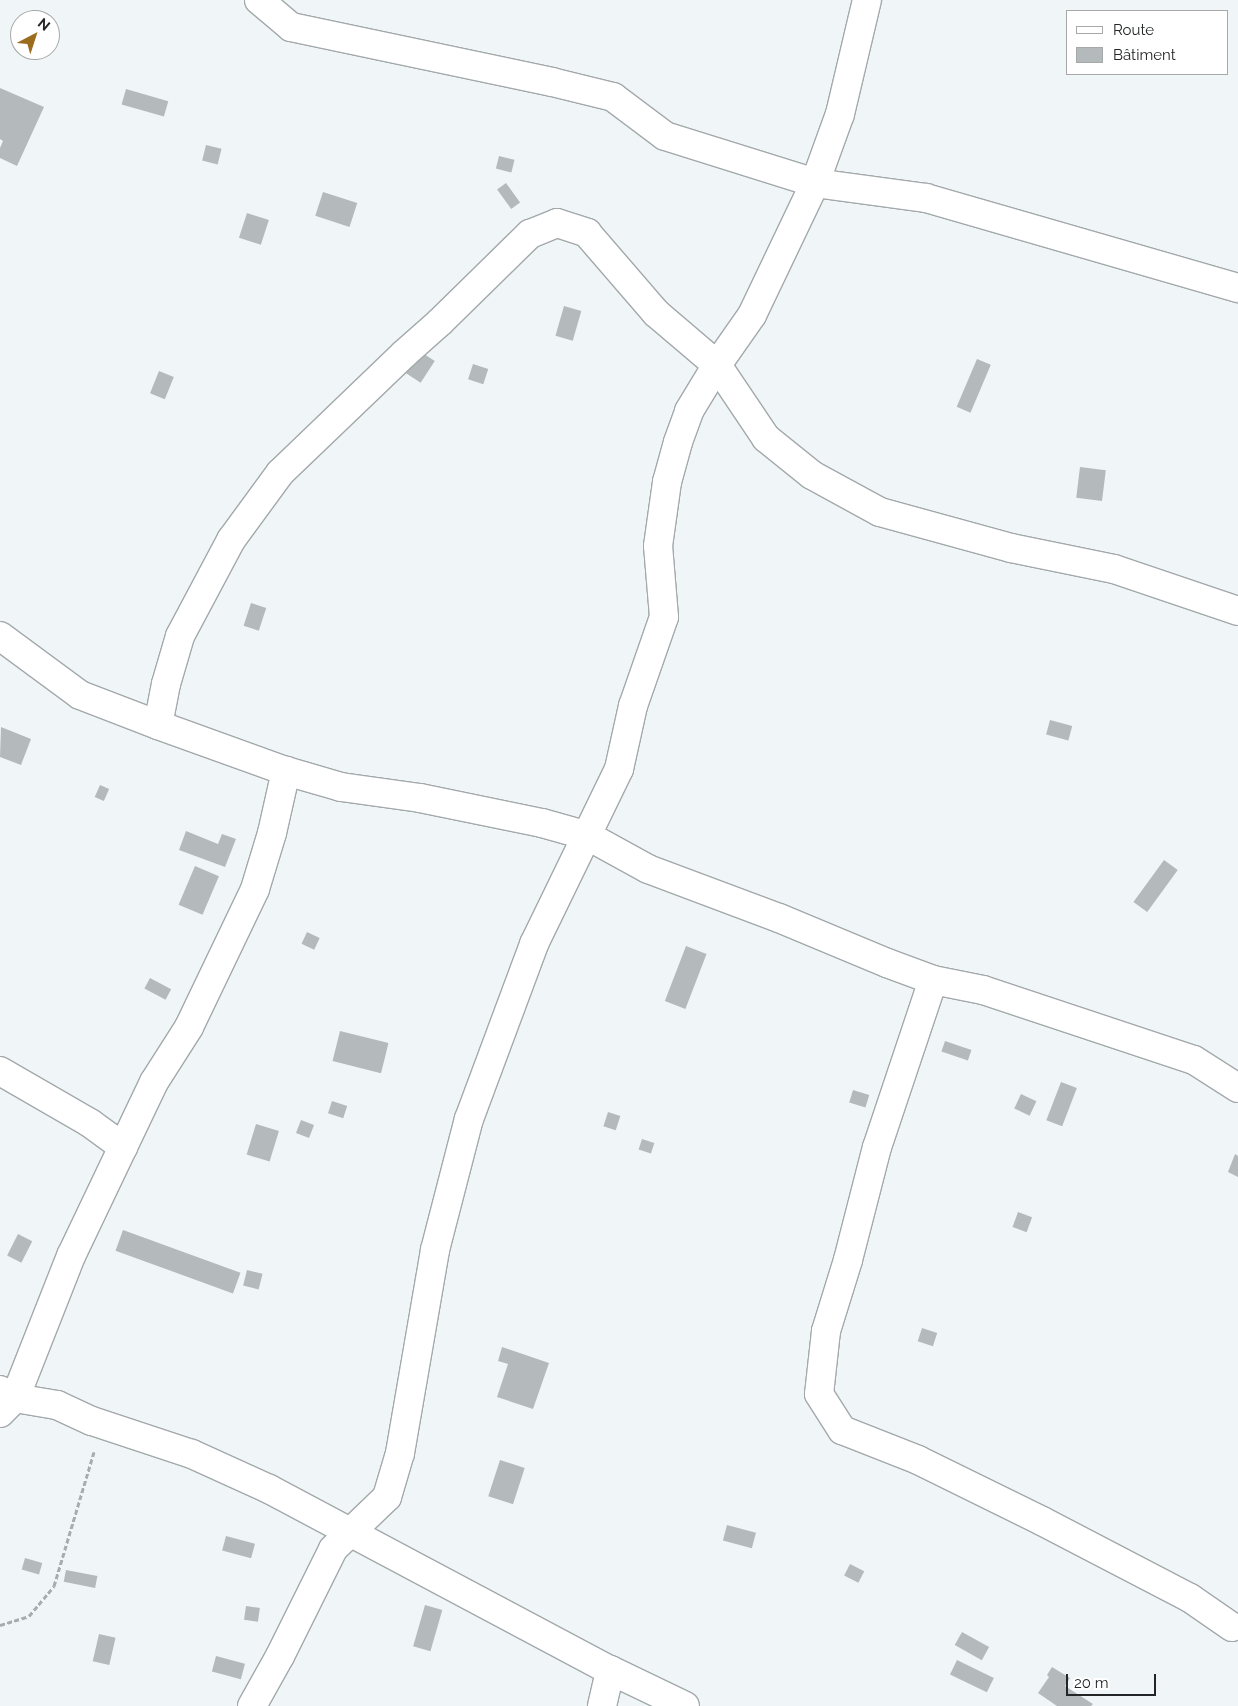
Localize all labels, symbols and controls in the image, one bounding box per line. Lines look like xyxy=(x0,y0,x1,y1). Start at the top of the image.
north arrow xyxy=(10,10,60,60)
legend xyxy=(1066,10,1228,75)
text: N xyxy=(35,15,53,34)
text: Route xyxy=(1113,21,1154,39)
text: Bâtiment xyxy=(1113,46,1176,64)
scale bar xyxy=(1068,1664,1158,1696)
text: 20 m xyxy=(1074,1674,1109,1692)

